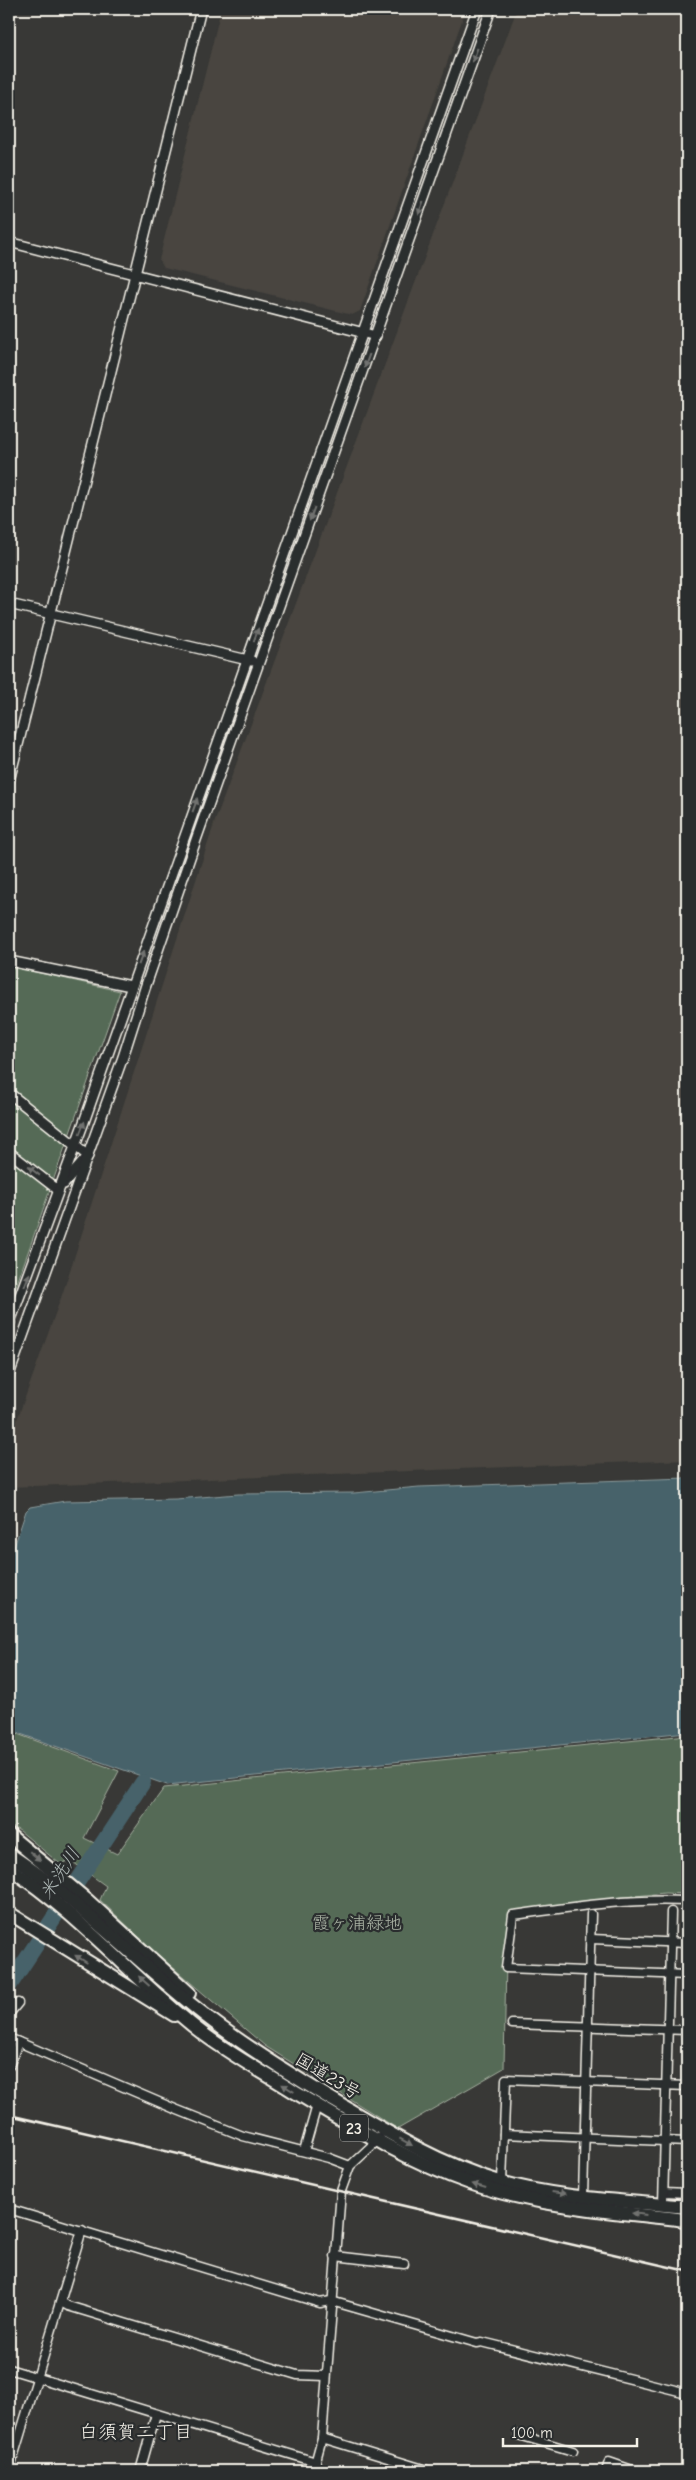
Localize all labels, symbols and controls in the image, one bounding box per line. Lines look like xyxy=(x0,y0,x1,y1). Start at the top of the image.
one-way arrow xyxy=(471,47,478,62)
one-way arrow xyxy=(417,201,425,216)
one-way arrow xyxy=(363,354,371,369)
one-way arrow xyxy=(308,507,316,522)
one-way arrow xyxy=(252,627,260,642)
one-way arrow xyxy=(192,797,199,812)
one-way arrow xyxy=(137,950,145,965)
one-way arrow xyxy=(78,1120,86,1135)
one-way arrow xyxy=(28,1165,41,1176)
one-way arrow xyxy=(23,1272,31,1287)
water label: 米洗川 xyxy=(35,1844,85,1903)
one-way arrow xyxy=(29,1850,42,1861)
park label: 霞ヶ浦緑地 xyxy=(312,1913,402,1934)
one-way arrow xyxy=(74,1954,87,1963)
one-way arrow xyxy=(139,1975,151,1987)
street label: 国道23号 xyxy=(291,2049,364,2104)
one-way arrow xyxy=(282,2083,295,2092)
road number: 23 xyxy=(340,2114,368,2142)
one-way arrow xyxy=(398,2138,413,2146)
one-way arrow xyxy=(471,2182,487,2190)
one-way arrow xyxy=(551,2190,567,2198)
one-way arrow xyxy=(631,2210,647,2218)
scale bar xyxy=(503,2415,637,2447)
district label: 白須賀二丁目 xyxy=(79,2421,193,2443)
text: 100 m xyxy=(511,2424,553,2442)

